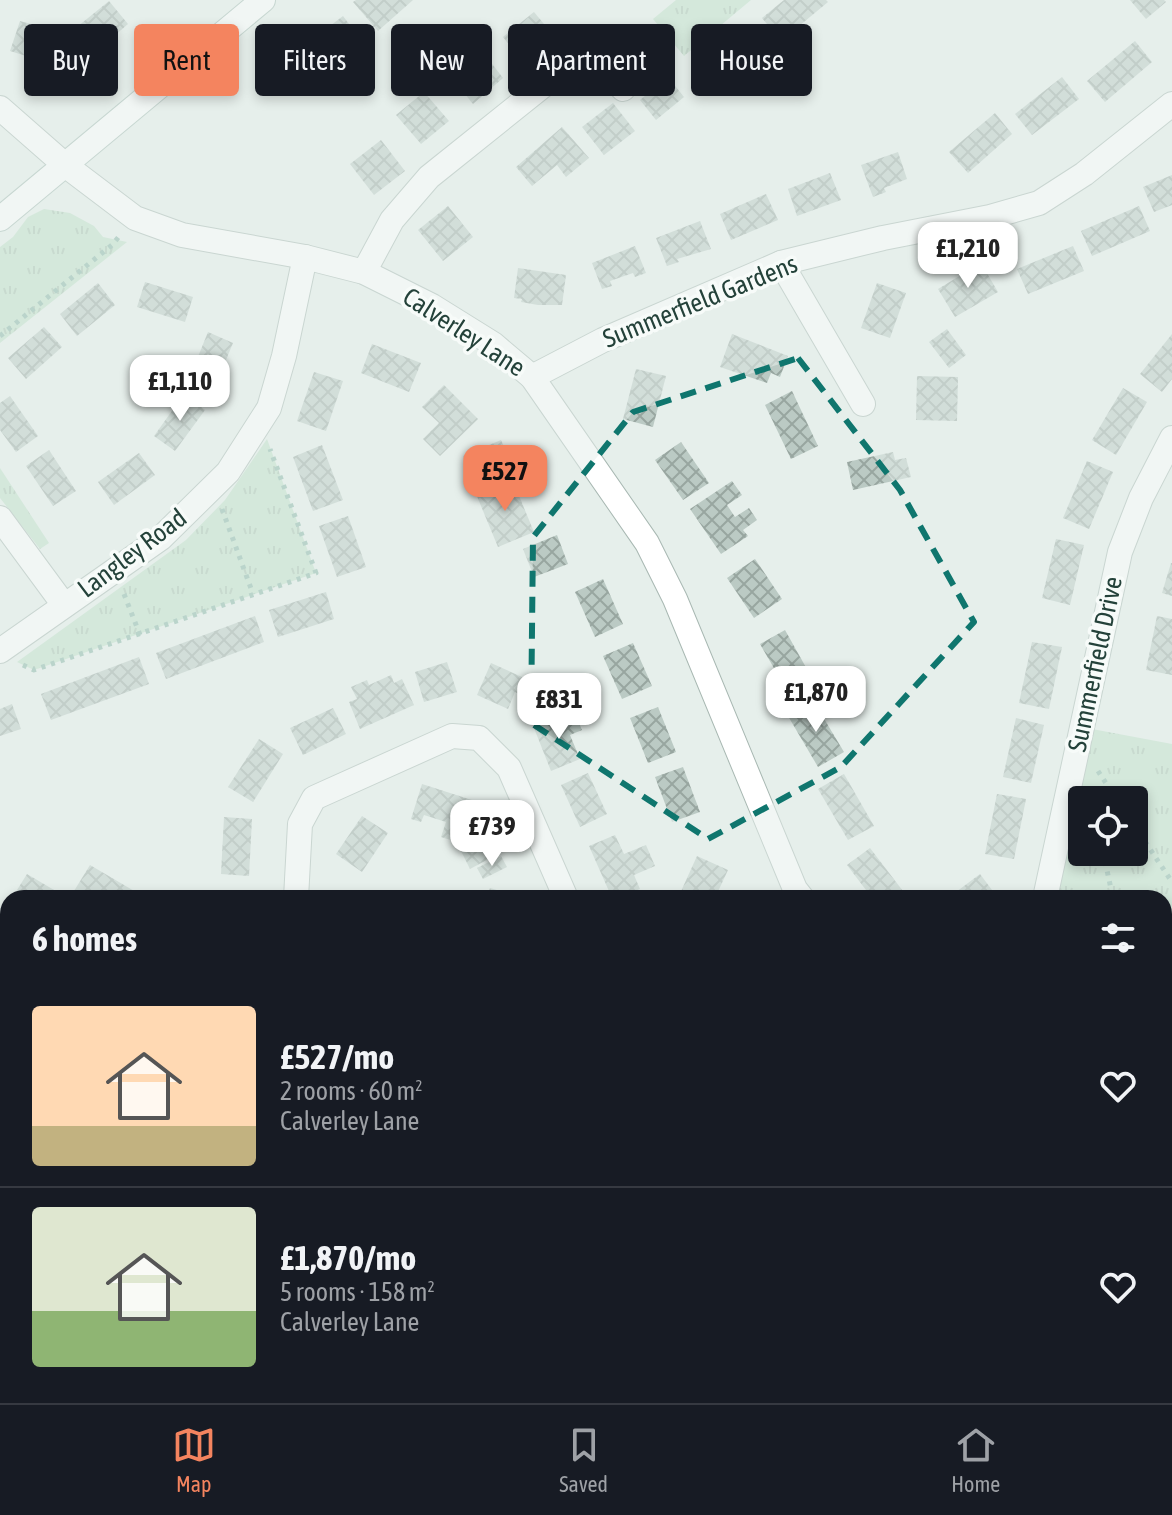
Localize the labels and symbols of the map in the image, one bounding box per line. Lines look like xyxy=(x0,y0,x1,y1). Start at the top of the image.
pin: £1,210 xyxy=(903,222,1033,290)
street label: Summerfield Gardens xyxy=(598,248,802,354)
street label: Calverley Lane xyxy=(397,281,531,383)
pin: £1,110 xyxy=(115,355,245,423)
pin: £527 xyxy=(458,445,552,513)
street label: Langley Road xyxy=(72,502,192,604)
street label: Summerfield Drive xyxy=(1062,574,1128,754)
pin: £1,870 xyxy=(751,666,881,734)
pin: £831 xyxy=(512,673,606,741)
pin: £739 xyxy=(445,800,539,868)

